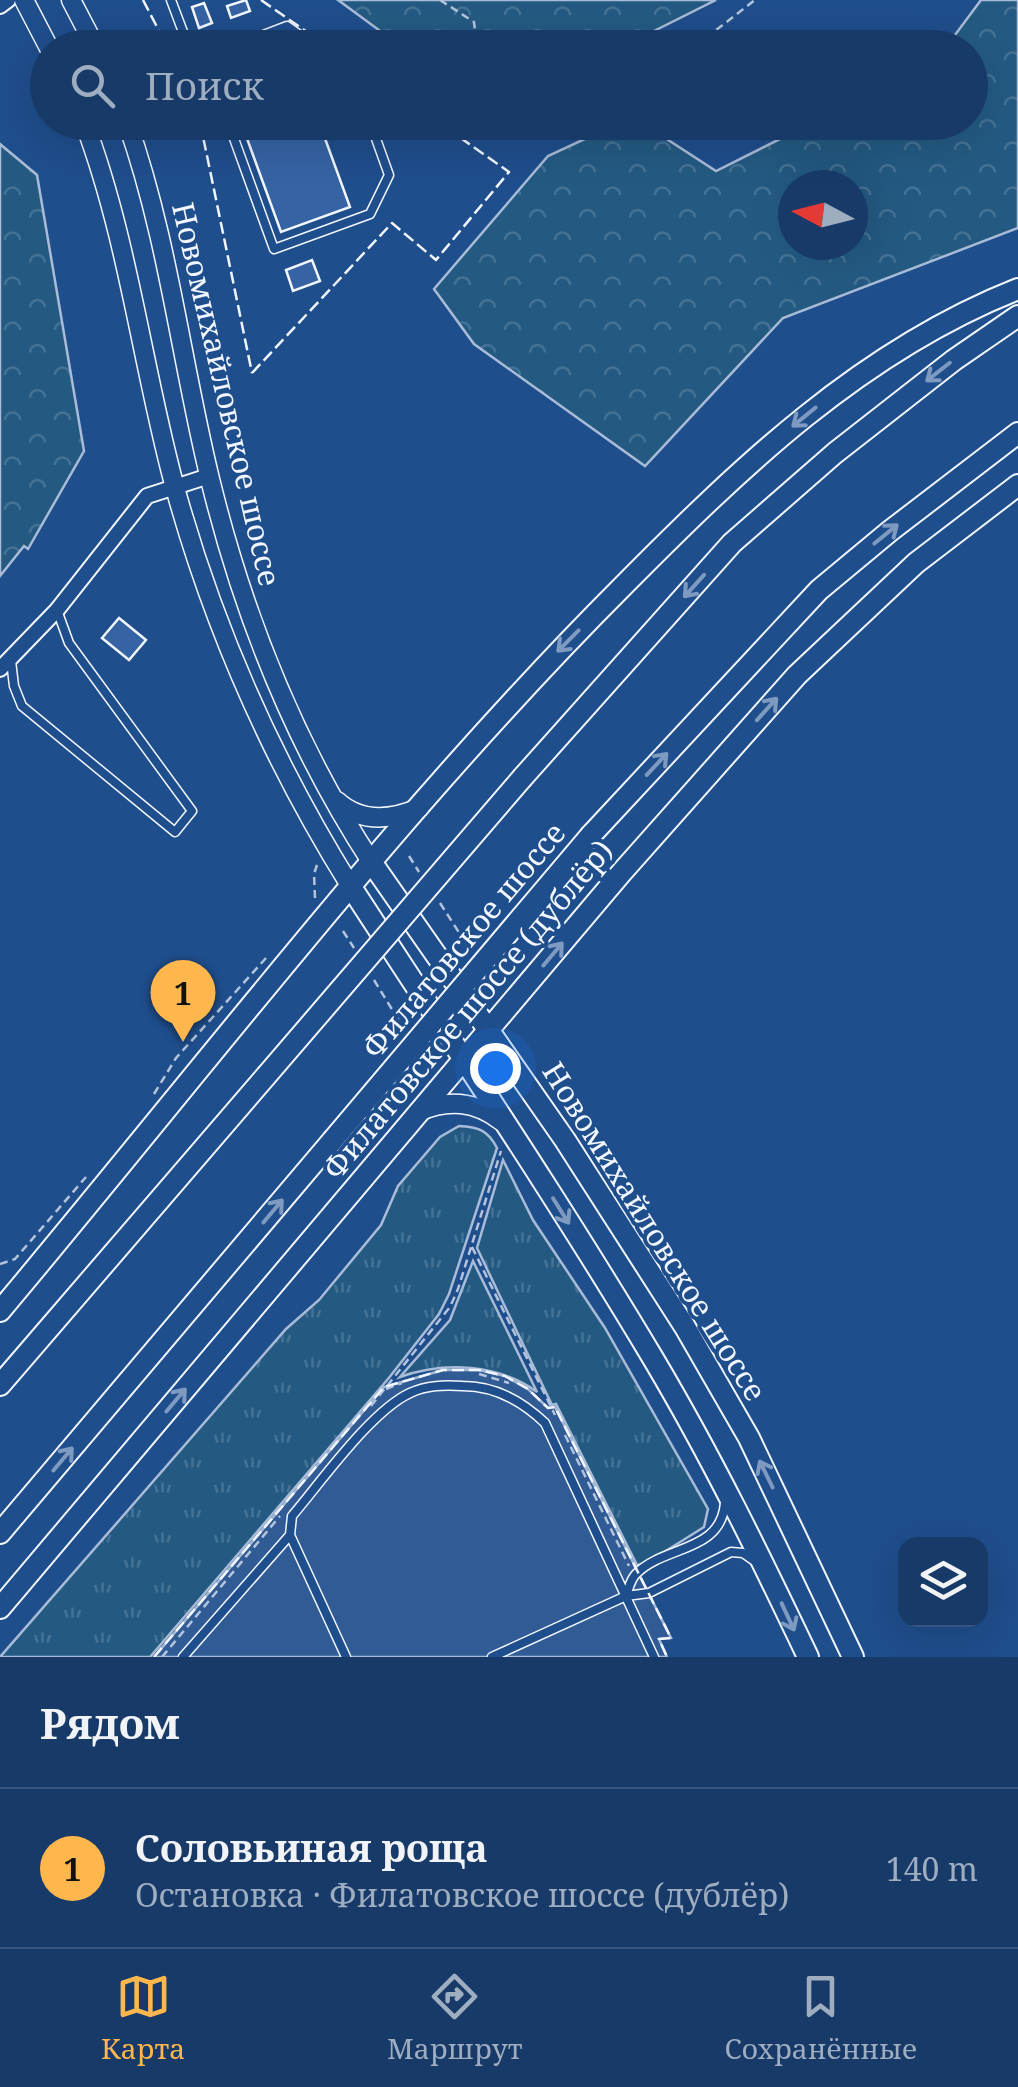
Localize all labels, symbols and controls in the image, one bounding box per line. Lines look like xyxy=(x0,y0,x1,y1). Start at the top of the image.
search box xyxy=(30,30,988,140)
icon: search xyxy=(65,58,120,113)
text: Поиск xyxy=(145,59,264,111)
north arrow xyxy=(778,170,868,260)
street label: Новомихайловское шоссе xyxy=(163,198,291,590)
one-way arrow xyxy=(925,361,952,382)
one-way arrow xyxy=(791,406,817,428)
one-way arrow xyxy=(873,523,899,545)
one-way arrow xyxy=(683,573,706,598)
one-way arrow xyxy=(557,629,581,653)
one-way arrow xyxy=(755,697,778,722)
one-way arrow xyxy=(645,752,668,777)
street label: Филатовское шоссе xyxy=(352,813,574,1067)
street label: Филатовское шоссе (дублёр) xyxy=(313,831,621,1187)
one-way arrow xyxy=(541,941,563,967)
pin: 1 xyxy=(150,960,216,1042)
your location xyxy=(470,1043,521,1094)
street label: Новомихайловское шоссе xyxy=(534,1054,776,1408)
one-way arrow xyxy=(551,1197,571,1225)
one-way arrow xyxy=(261,1198,283,1224)
one-way arrow xyxy=(164,1388,187,1413)
one-way arrow xyxy=(51,1447,74,1472)
one-way arrow xyxy=(755,1460,774,1490)
map controls xyxy=(898,1537,988,1627)
button: layers xyxy=(898,1537,988,1627)
one-way arrow xyxy=(780,1601,799,1631)
text: Рядом xyxy=(40,1694,180,1751)
text: Соловьиная роща xyxy=(135,1821,488,1873)
text: 1 xyxy=(63,1847,82,1890)
text: 140 m xyxy=(886,1847,978,1890)
text: Остановка · Филатовское шоссе (дублёр) xyxy=(135,1873,789,1916)
tab: Карта xyxy=(101,1969,185,2067)
tab: Маршрут xyxy=(387,1969,523,2067)
tab: Сохранённые xyxy=(725,1969,917,2067)

